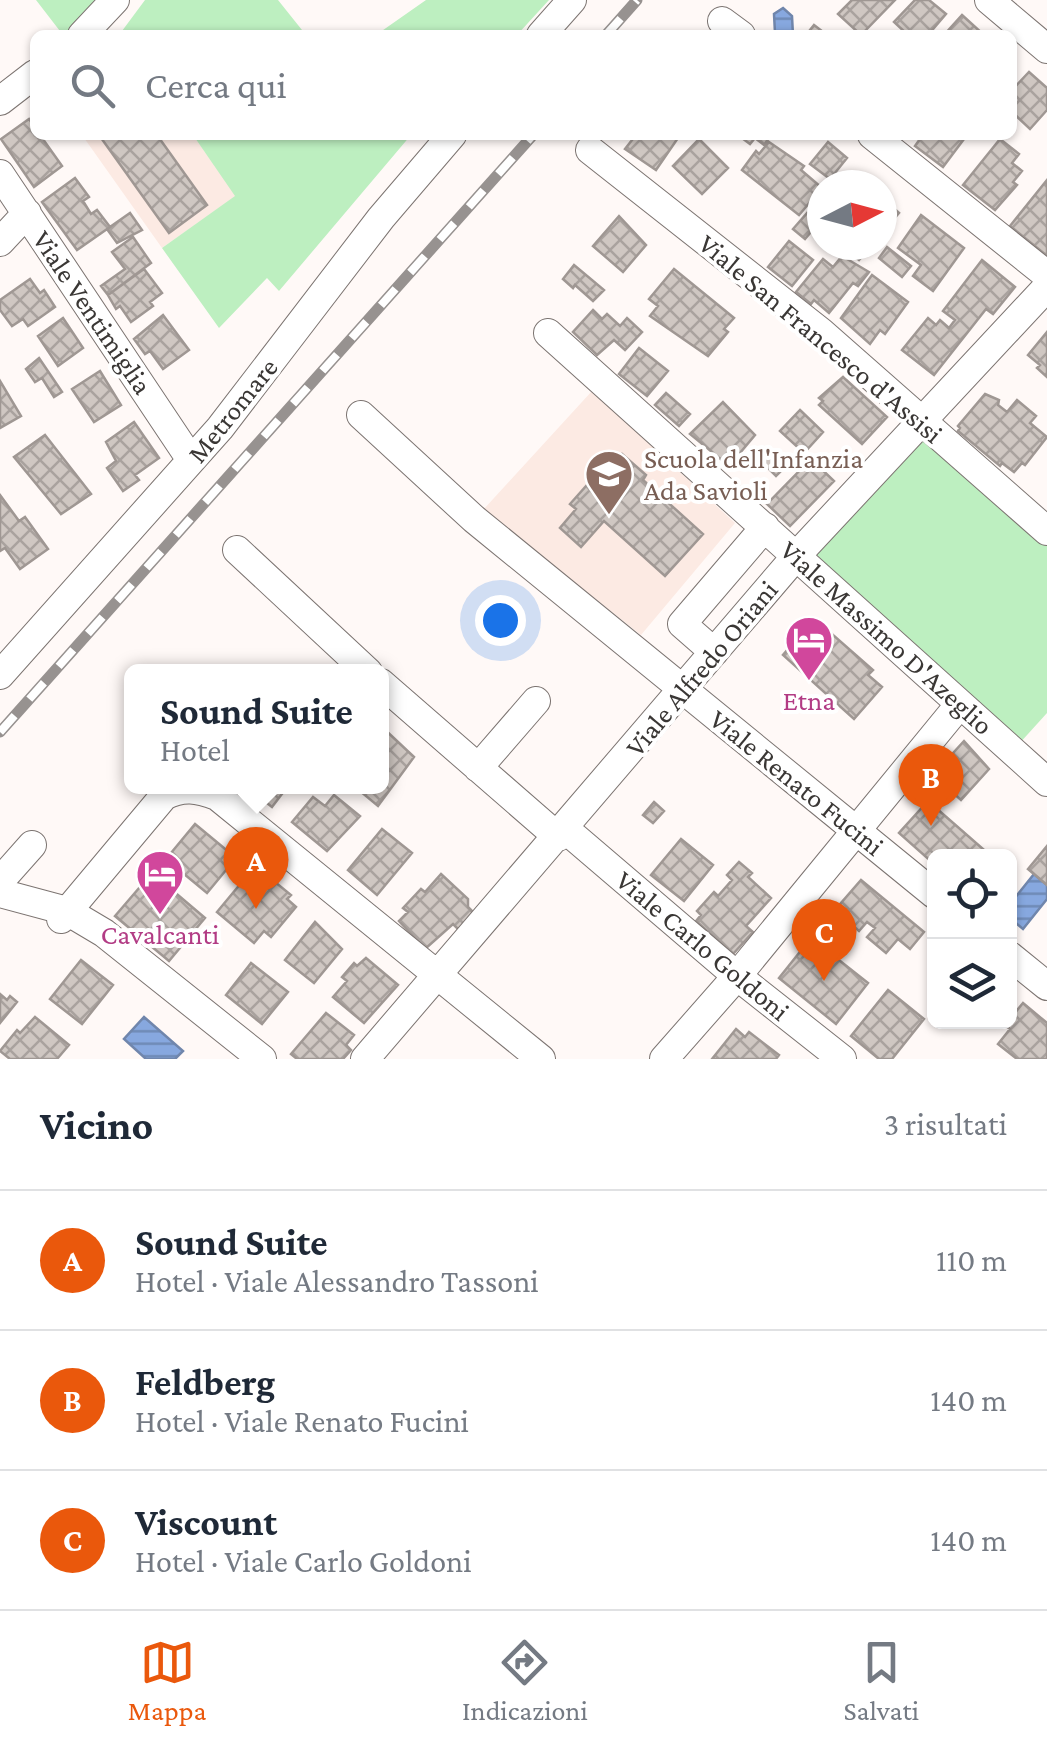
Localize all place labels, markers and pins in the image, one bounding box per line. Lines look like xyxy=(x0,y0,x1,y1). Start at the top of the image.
place label: Scuola dell'Infanzia Ada Savioli xyxy=(644,443,863,506)
school or university icon: Scuola dell'Infanzia Ada Savioli xyxy=(583,448,635,516)
hotel icon: Etna xyxy=(783,614,835,682)
place label: Etna xyxy=(783,685,835,716)
pin: B xyxy=(898,744,964,826)
pin: A xyxy=(224,826,288,909)
hotel icon: Cavalcanti xyxy=(134,848,186,916)
pin: C xyxy=(792,898,856,981)
place label: Cavalcanti xyxy=(101,919,219,950)

